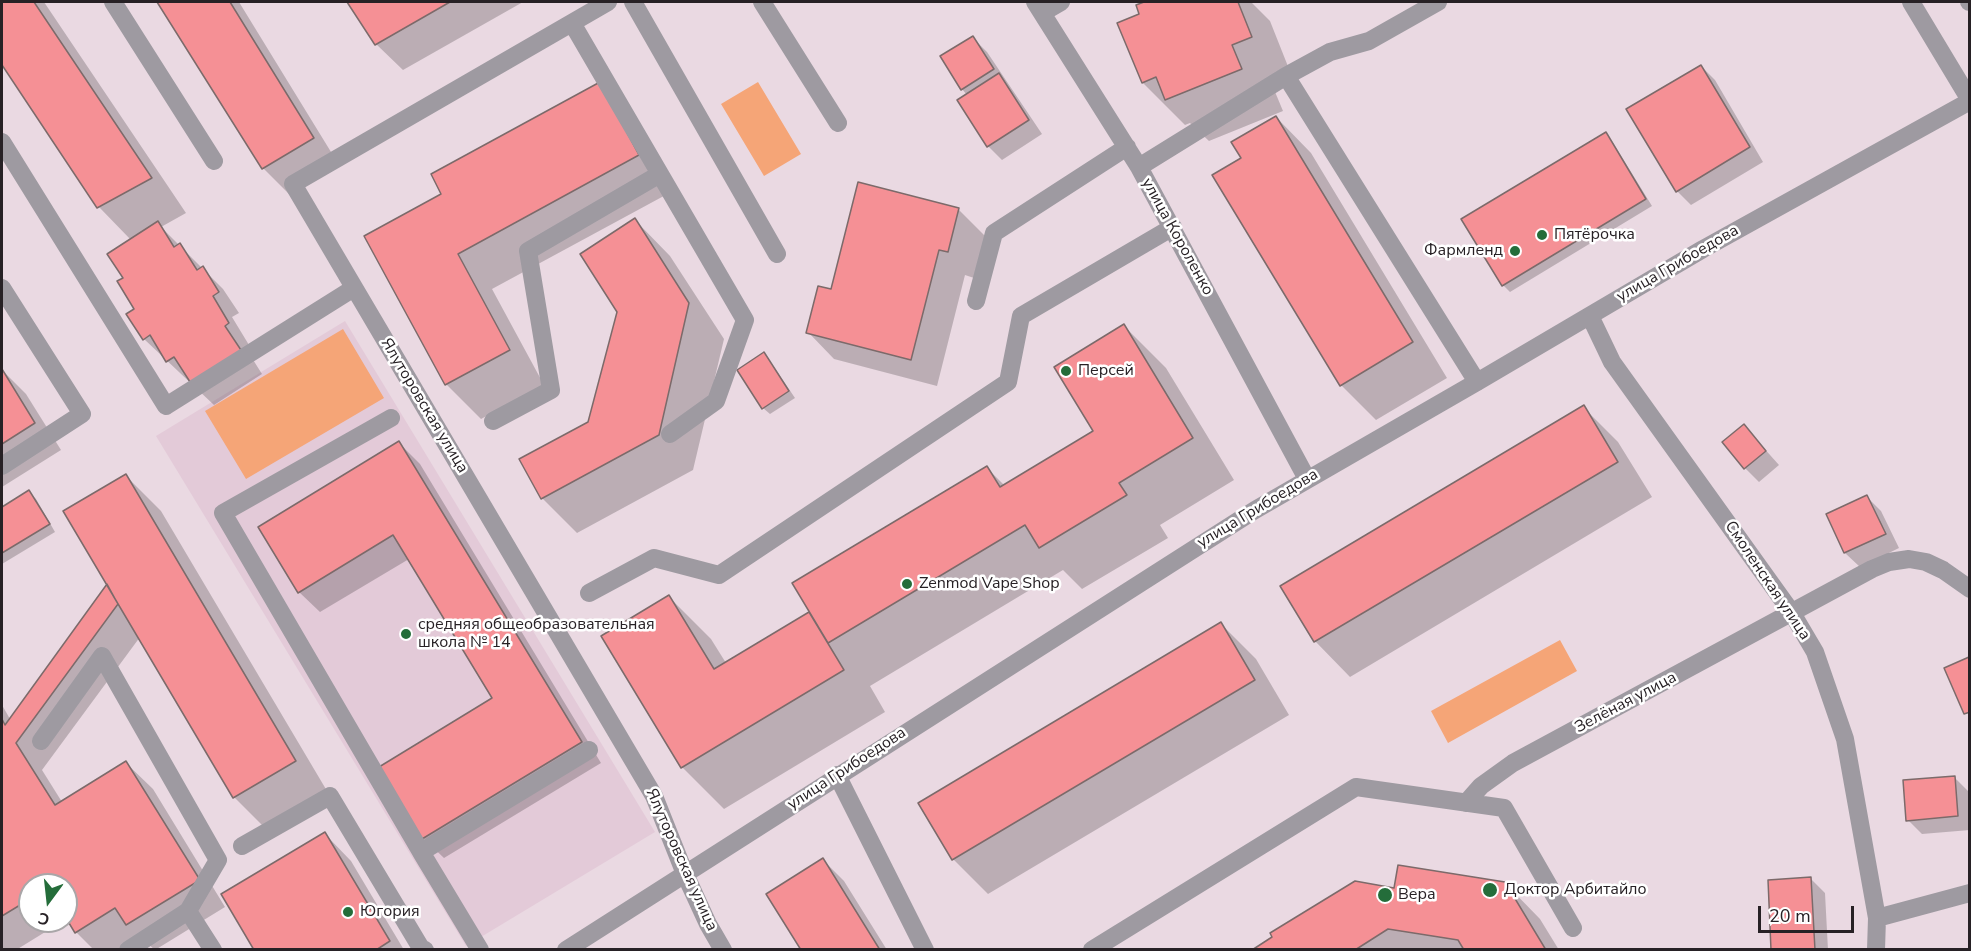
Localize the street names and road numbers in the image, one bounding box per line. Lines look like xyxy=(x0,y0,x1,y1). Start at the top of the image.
street label: улица Короленко xyxy=(1137,175,1217,299)
street label: улица Грибоедова xyxy=(1614,221,1742,307)
street label: Ялуторовская улица xyxy=(376,335,472,477)
street label: улица Грибоедова xyxy=(1194,465,1322,553)
street label: Смоленская улица xyxy=(1720,518,1814,644)
street label: Зелёная улица xyxy=(1572,668,1680,738)
street label: улица Грибоедова xyxy=(784,723,910,815)
street label: Ялуторовская улица xyxy=(641,786,721,934)

